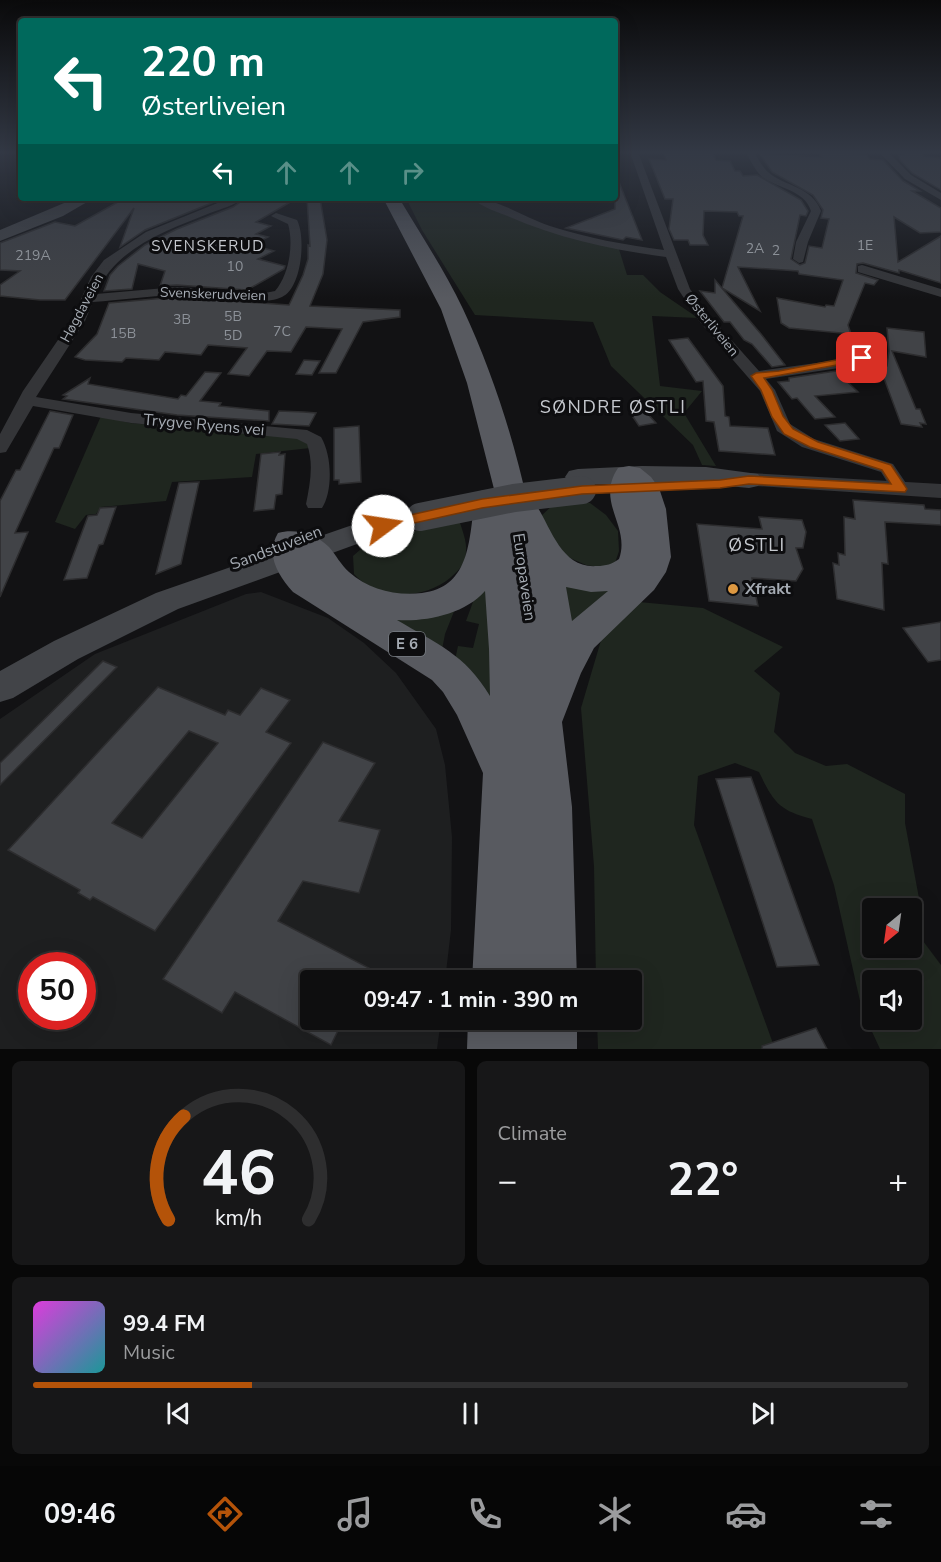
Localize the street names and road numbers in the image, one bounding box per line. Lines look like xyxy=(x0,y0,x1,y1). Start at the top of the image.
street label: Høgdaveien xyxy=(56,270,108,346)
street label: Svenskerudveien xyxy=(160,283,266,305)
street label: Østerliveien xyxy=(681,290,743,360)
street label: Trygve Ryens vei xyxy=(143,409,265,441)
street label: Sandstuveien xyxy=(227,520,325,576)
street label: Europaveien xyxy=(507,532,541,622)
road number: E 6 xyxy=(389,632,425,656)

